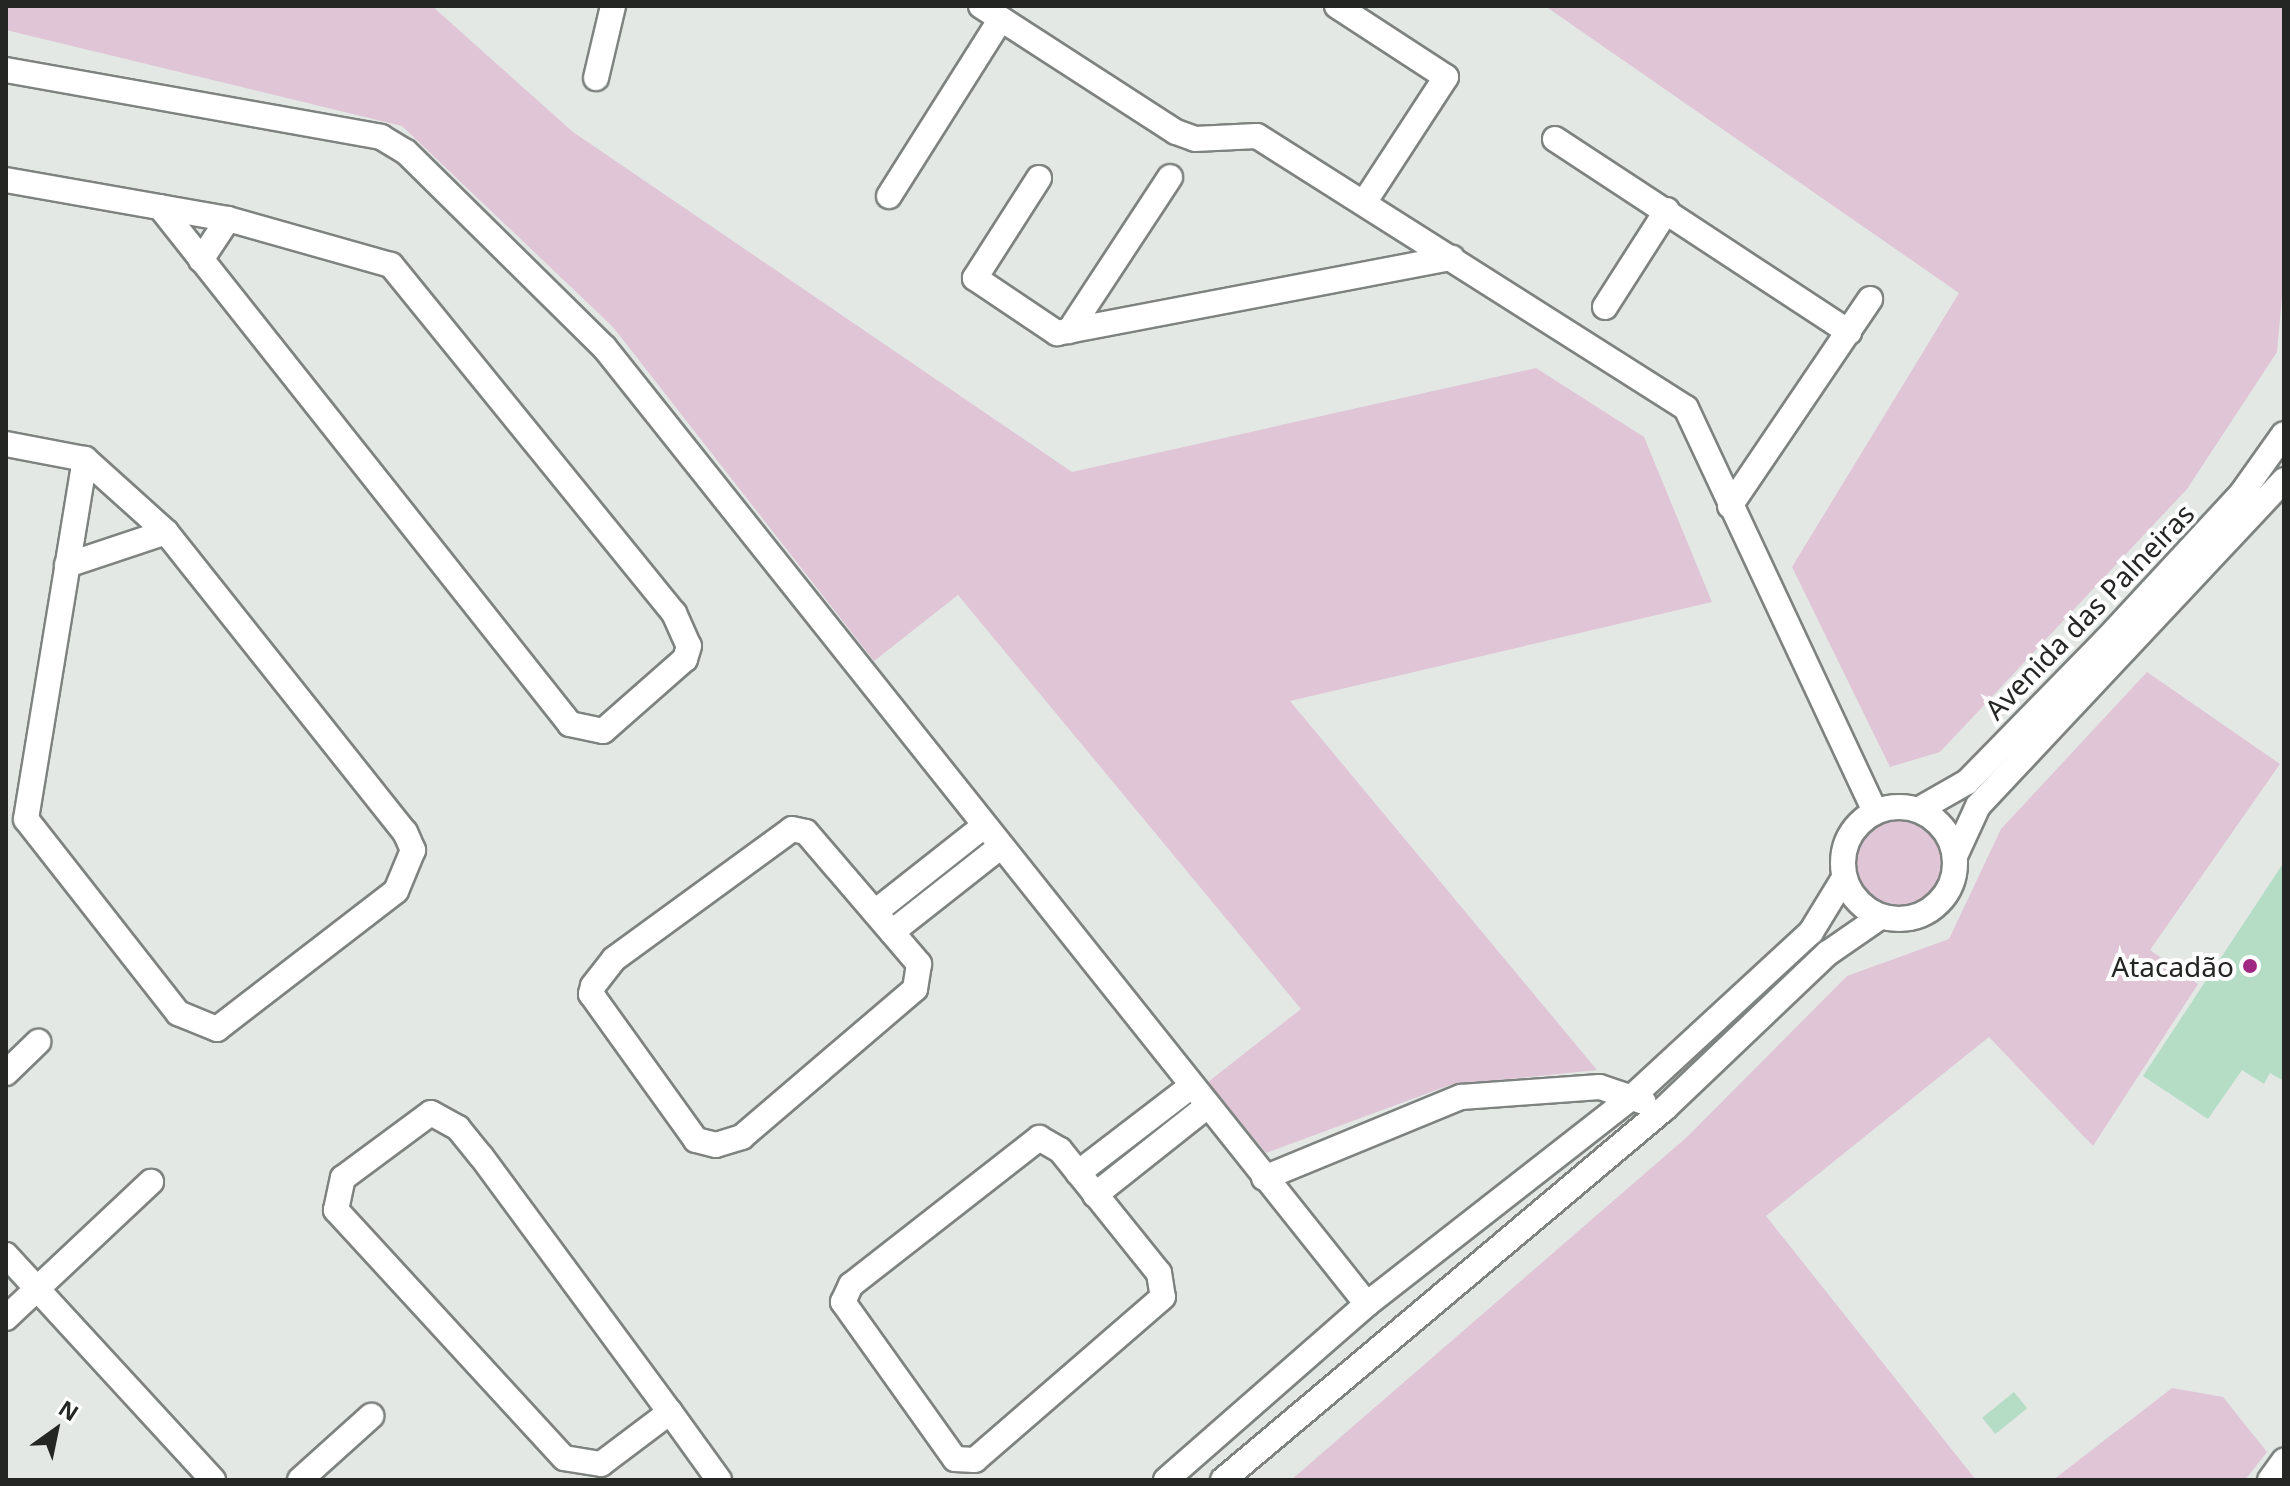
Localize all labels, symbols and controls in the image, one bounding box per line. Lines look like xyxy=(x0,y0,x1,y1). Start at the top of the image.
street label: Avenida das Palneiras xyxy=(1977,496,2201,726)
place label: Atacadão xyxy=(2111,949,2234,983)
marker: Atacadão xyxy=(2241,957,2259,975)
north arrow xyxy=(16,1390,96,1470)
text: N xyxy=(53,1392,85,1427)

